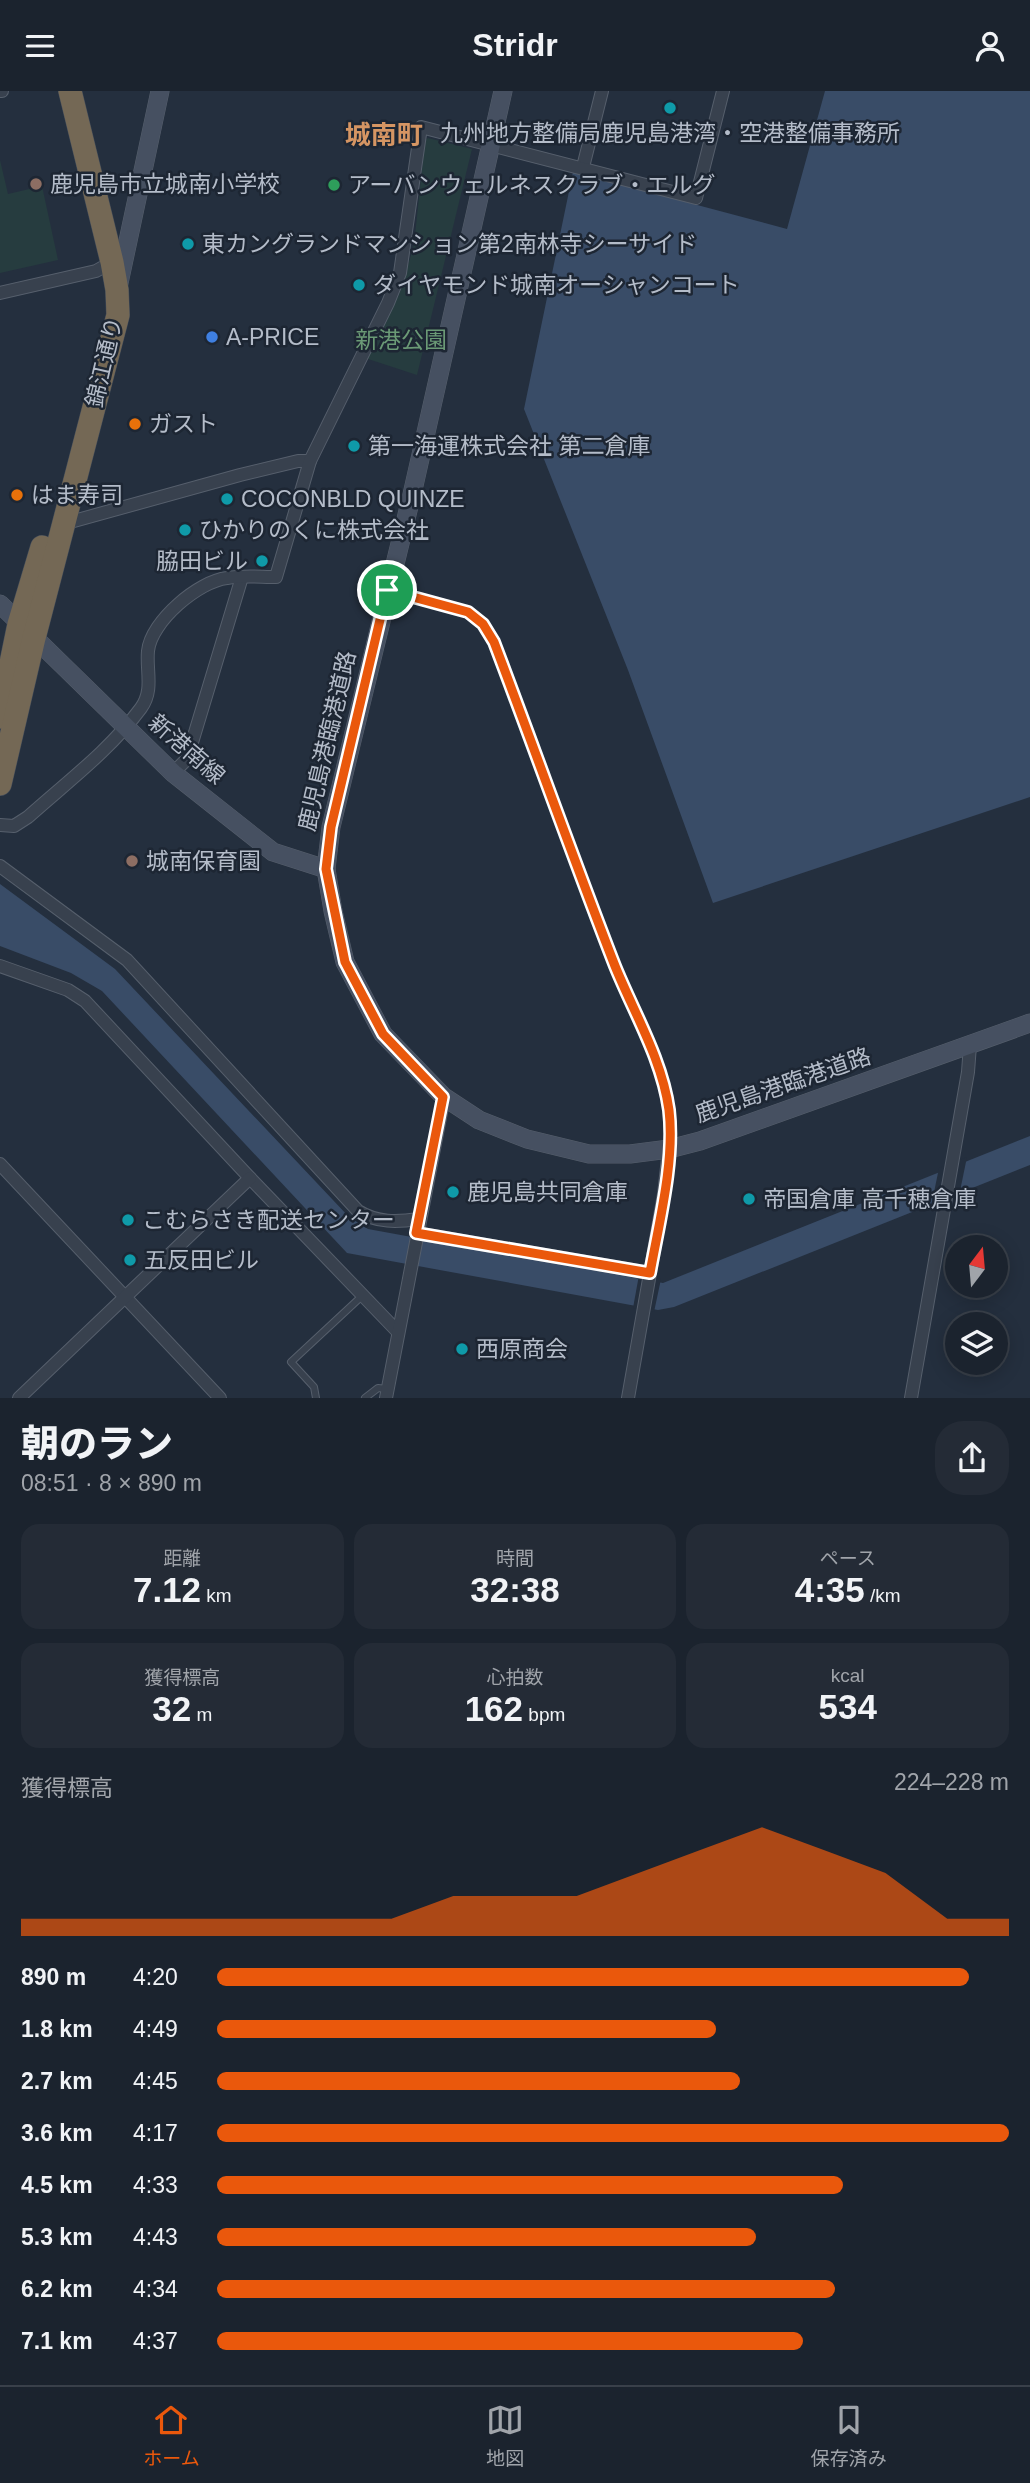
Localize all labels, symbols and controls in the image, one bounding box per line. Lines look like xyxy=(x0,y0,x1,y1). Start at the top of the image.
icon: menu xyxy=(21,27,59,65)
text: Stridr xyxy=(472,27,558,63)
icon: person xyxy=(971,27,1009,65)
marker: 九州地方整備局鹿児島港湾・空港整備事務所 xyxy=(662,100,678,116)
district label: 城南町 xyxy=(345,120,423,150)
place label: 九州地方整備局鹿児島港湾・空港整備事務所 xyxy=(440,120,900,146)
place label: 鹿児島市立城南小学校 xyxy=(50,171,280,197)
place label: アーバンウェルネスクラブ・エルグ xyxy=(348,172,716,198)
marker: 鹿児島市立城南小学校 xyxy=(28,176,44,192)
marker: アーバンウェルネスクラブ・エルグ xyxy=(326,177,342,193)
place label: 東カングランドマンション第2南林寺シーサイド xyxy=(202,231,697,257)
marker: 東カングランドマンション第2南林寺シーサイド xyxy=(180,236,196,252)
place label: ダイヤモンド城南オーシャンコート xyxy=(373,272,740,298)
marker: ダイヤモンド城南オーシャンコート xyxy=(351,277,367,293)
street label: 錦江通り xyxy=(81,314,127,410)
place label: A-PRICE xyxy=(226,324,319,350)
park label: 新港公園 xyxy=(355,327,447,353)
marker: A-PRICE xyxy=(204,329,220,345)
place label: ガスト xyxy=(149,411,218,437)
marker: ガスト xyxy=(127,416,143,432)
place label: 第一海運株式会社 第二倉庫 xyxy=(368,433,650,459)
marker: 第一海運株式会社 第二倉庫 xyxy=(346,438,362,454)
place label: はま寿司 xyxy=(31,482,123,508)
place label: COCONBLD QUINZE xyxy=(241,486,465,512)
marker: はま寿司 xyxy=(9,487,25,503)
marker: COCONBLD QUINZE xyxy=(219,491,235,507)
place label: ひかりのくに株式会社 xyxy=(199,517,429,543)
marker: ひかりのくに株式会社 xyxy=(177,522,193,538)
place label: 脇田ビル xyxy=(156,548,248,574)
marker: 脇田ビル xyxy=(254,553,270,569)
pin xyxy=(357,560,417,620)
icon: arrive xyxy=(368,571,406,609)
street label: 鹿児島港臨港道路 xyxy=(294,648,360,834)
street label: 新港南線 xyxy=(144,709,230,789)
place label: 城南保育園 xyxy=(146,848,261,874)
marker: 城南保育園 xyxy=(124,853,140,869)
street label: 鹿児島港臨港道路 xyxy=(692,1043,874,1127)
place label: 鹿児島共同倉庫 xyxy=(467,1179,628,1205)
marker: 鹿児島共同倉庫 xyxy=(445,1184,461,1200)
place label: 帝国倉庫 高千穂倉庫 xyxy=(763,1186,976,1212)
marker: 帝国倉庫 高千穂倉庫 xyxy=(741,1191,757,1207)
place label: こむらさき配送センター xyxy=(142,1207,395,1233)
marker: こむらさき配送センター xyxy=(120,1212,136,1228)
north arrow xyxy=(945,1235,1008,1299)
map controls xyxy=(945,1235,1008,1375)
place label: 五反田ビル xyxy=(144,1247,259,1273)
marker: 五反田ビル xyxy=(122,1252,138,1268)
button: layers xyxy=(945,1312,1008,1375)
place label: 西原商会 xyxy=(476,1336,568,1362)
marker: 西原商会 xyxy=(454,1341,470,1357)
button: share xyxy=(935,1421,1009,1495)
text: 朝のラン xyxy=(21,1423,173,1465)
text: 08:51 · 8 × 890 m xyxy=(21,1470,202,1496)
text: 距離 xyxy=(163,1548,201,1569)
text: 時間 xyxy=(496,1548,534,1569)
text: ペース xyxy=(820,1548,876,1569)
text: 7.12 xyxy=(133,1570,201,1609)
text: 32:38 xyxy=(470,1570,560,1609)
text: 4:35 xyxy=(795,1570,865,1609)
text: km xyxy=(201,1585,232,1606)
text: /km xyxy=(865,1585,901,1606)
text: kcal xyxy=(831,1665,865,1686)
text: 獲得標高 xyxy=(144,1667,220,1688)
text: 心拍数 xyxy=(486,1667,544,1688)
text: 534 xyxy=(818,1687,877,1726)
text: 32 xyxy=(152,1689,191,1728)
text: 162 xyxy=(465,1689,523,1728)
text: m xyxy=(191,1704,212,1725)
text: bpm xyxy=(523,1704,565,1725)
text: 224–228 m xyxy=(894,1769,1009,1795)
text: 獲得標高 xyxy=(21,1775,113,1801)
text: 890 m xyxy=(21,1964,86,1990)
text: 4:20 xyxy=(133,1964,178,1990)
text: 1.8 km xyxy=(21,2016,93,2042)
text: 4:49 xyxy=(133,2016,178,2042)
text: 2.7 km xyxy=(21,2068,93,2094)
text: 4:45 xyxy=(133,2068,178,2094)
text: 3.6 km xyxy=(21,2120,93,2146)
text: 4:17 xyxy=(133,2120,178,2146)
text: 4.5 km xyxy=(21,2172,93,2198)
text: 4:33 xyxy=(133,2172,178,2198)
text: 5.3 km xyxy=(21,2224,93,2250)
text: 4:43 xyxy=(133,2224,178,2250)
text: 6.2 km xyxy=(21,2276,93,2302)
text: 4:34 xyxy=(133,2276,178,2302)
text: 7.1 km xyxy=(21,2328,93,2354)
text: 4:37 xyxy=(133,2328,178,2354)
tab: ホーム xyxy=(143,2401,200,2470)
tab: 地図 xyxy=(486,2401,524,2470)
tab: 保存済み xyxy=(811,2401,887,2470)

